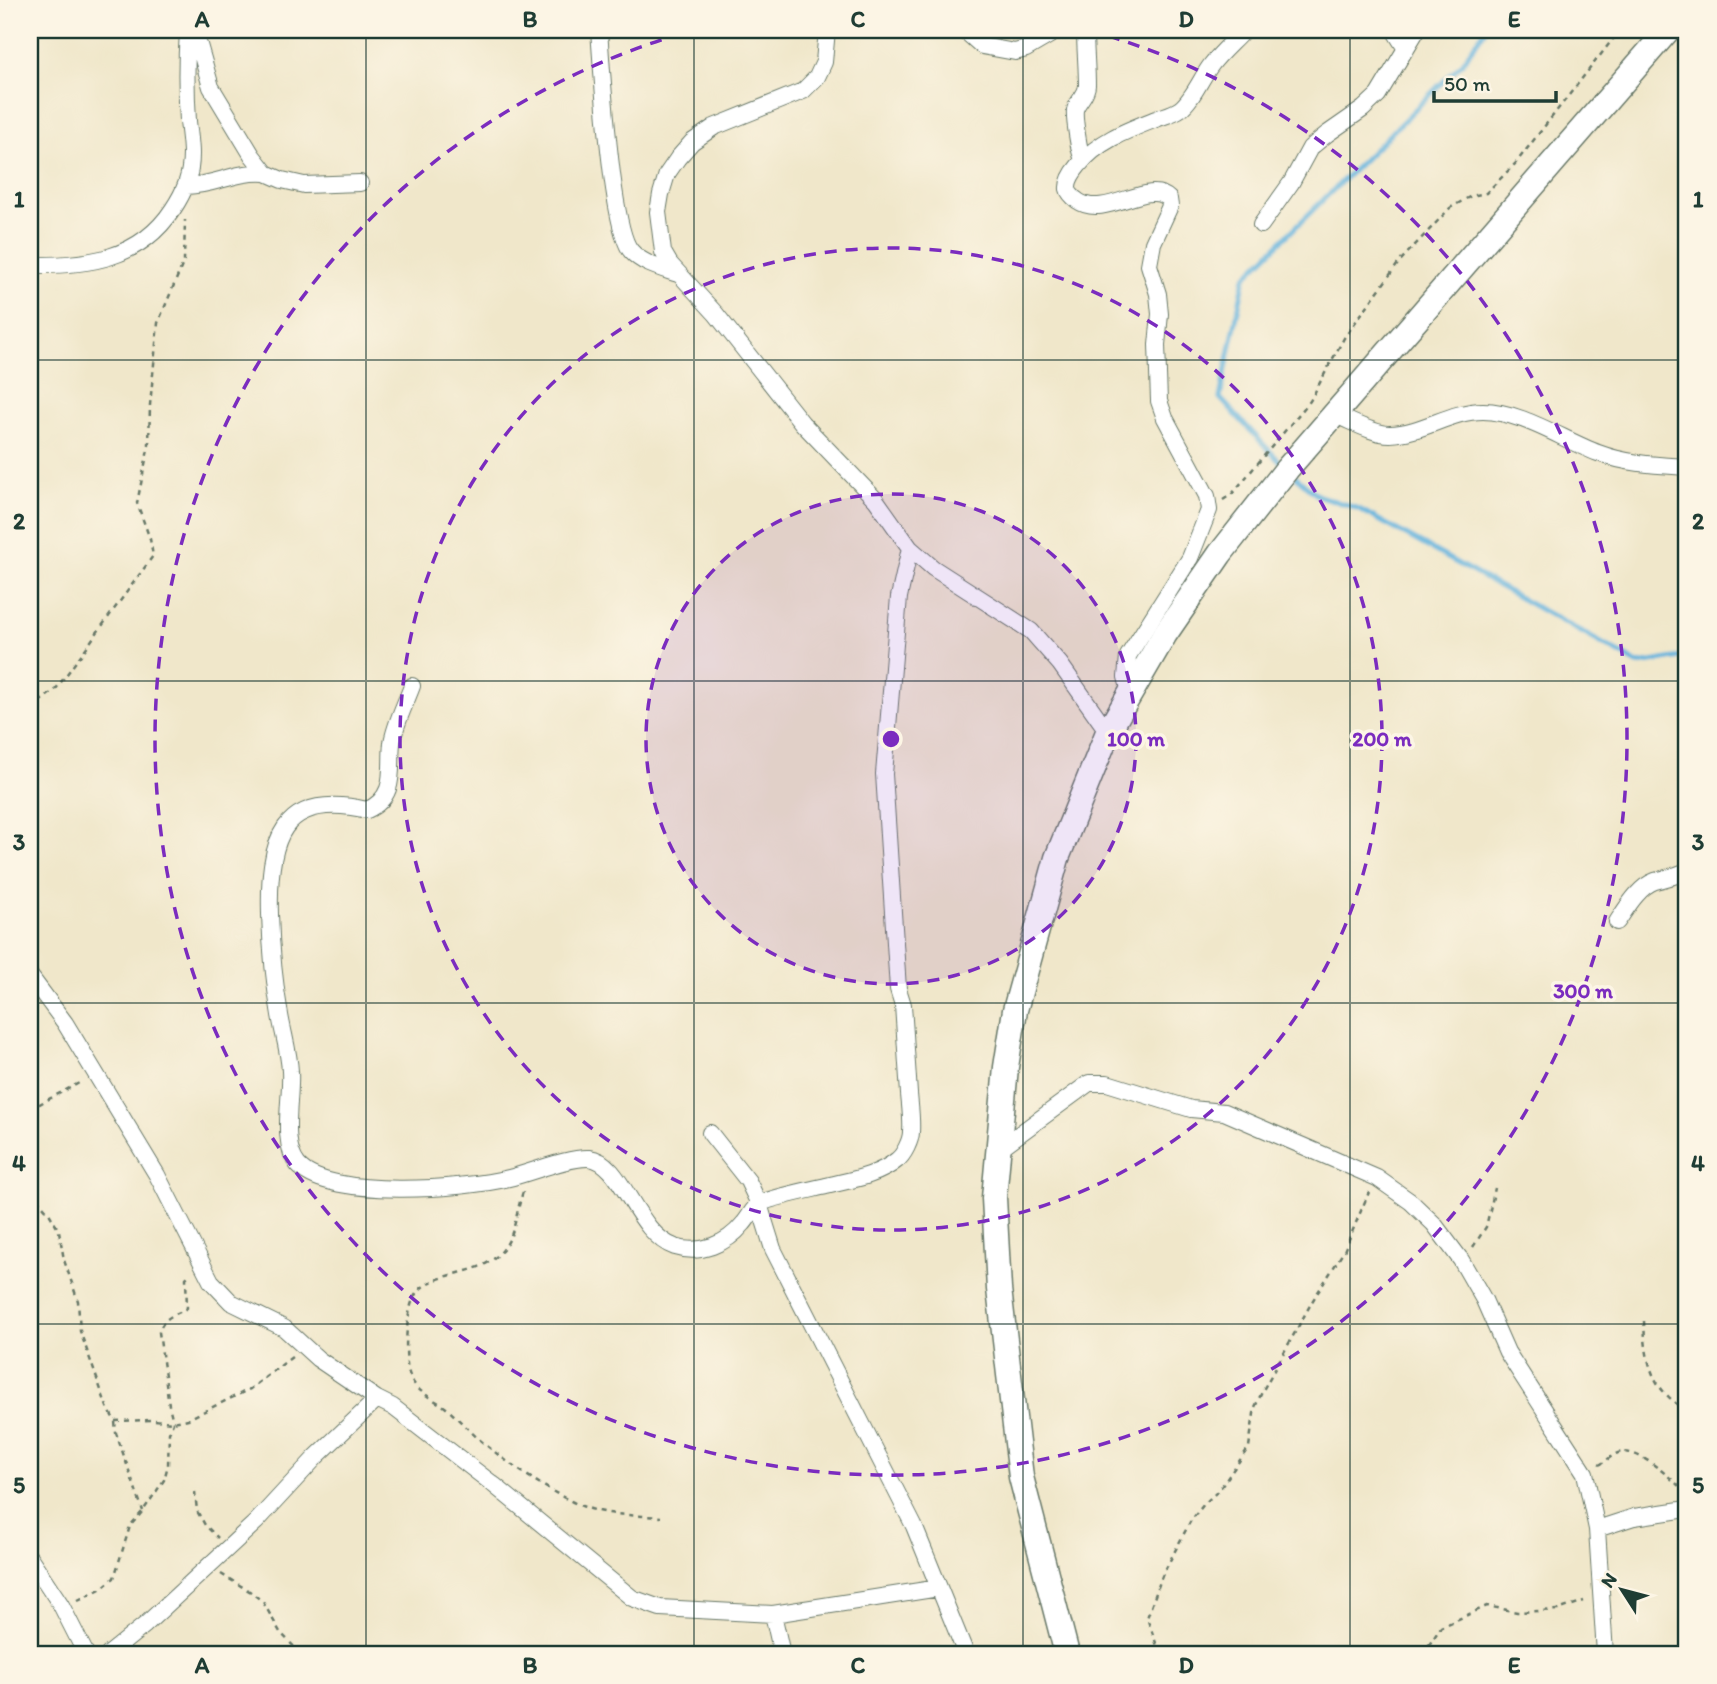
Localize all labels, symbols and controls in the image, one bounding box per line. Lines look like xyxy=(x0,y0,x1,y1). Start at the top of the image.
text: A xyxy=(194,5,210,33)
text: B xyxy=(523,5,538,33)
text: C xyxy=(851,5,866,33)
text: D xyxy=(1178,5,1194,33)
text: E xyxy=(1508,5,1521,33)
scale bar xyxy=(1434,60,1556,104)
text: 50 m xyxy=(1444,71,1491,96)
text: 1 xyxy=(14,185,25,213)
text: 1 xyxy=(1693,185,1704,213)
text: 2 xyxy=(13,507,26,535)
text: 2 xyxy=(1692,507,1705,535)
text: 100 m xyxy=(1107,726,1165,751)
text: 200 m xyxy=(1352,726,1412,751)
centre of rings xyxy=(879,727,903,751)
text: 3 xyxy=(13,828,26,856)
text: 3 xyxy=(1692,828,1705,856)
text: 300 m xyxy=(1553,978,1613,1003)
text: 4 xyxy=(12,1149,26,1177)
text: 4 xyxy=(1691,1149,1705,1177)
text: 5 xyxy=(13,1471,25,1499)
text: 5 xyxy=(1692,1471,1704,1499)
north arrow xyxy=(1588,1554,1658,1624)
text: N xyxy=(1596,1568,1622,1592)
text: A xyxy=(194,1651,210,1679)
text: B xyxy=(523,1651,538,1679)
text: C xyxy=(851,1651,866,1679)
text: D xyxy=(1178,1651,1194,1679)
text: E xyxy=(1508,1651,1521,1679)

